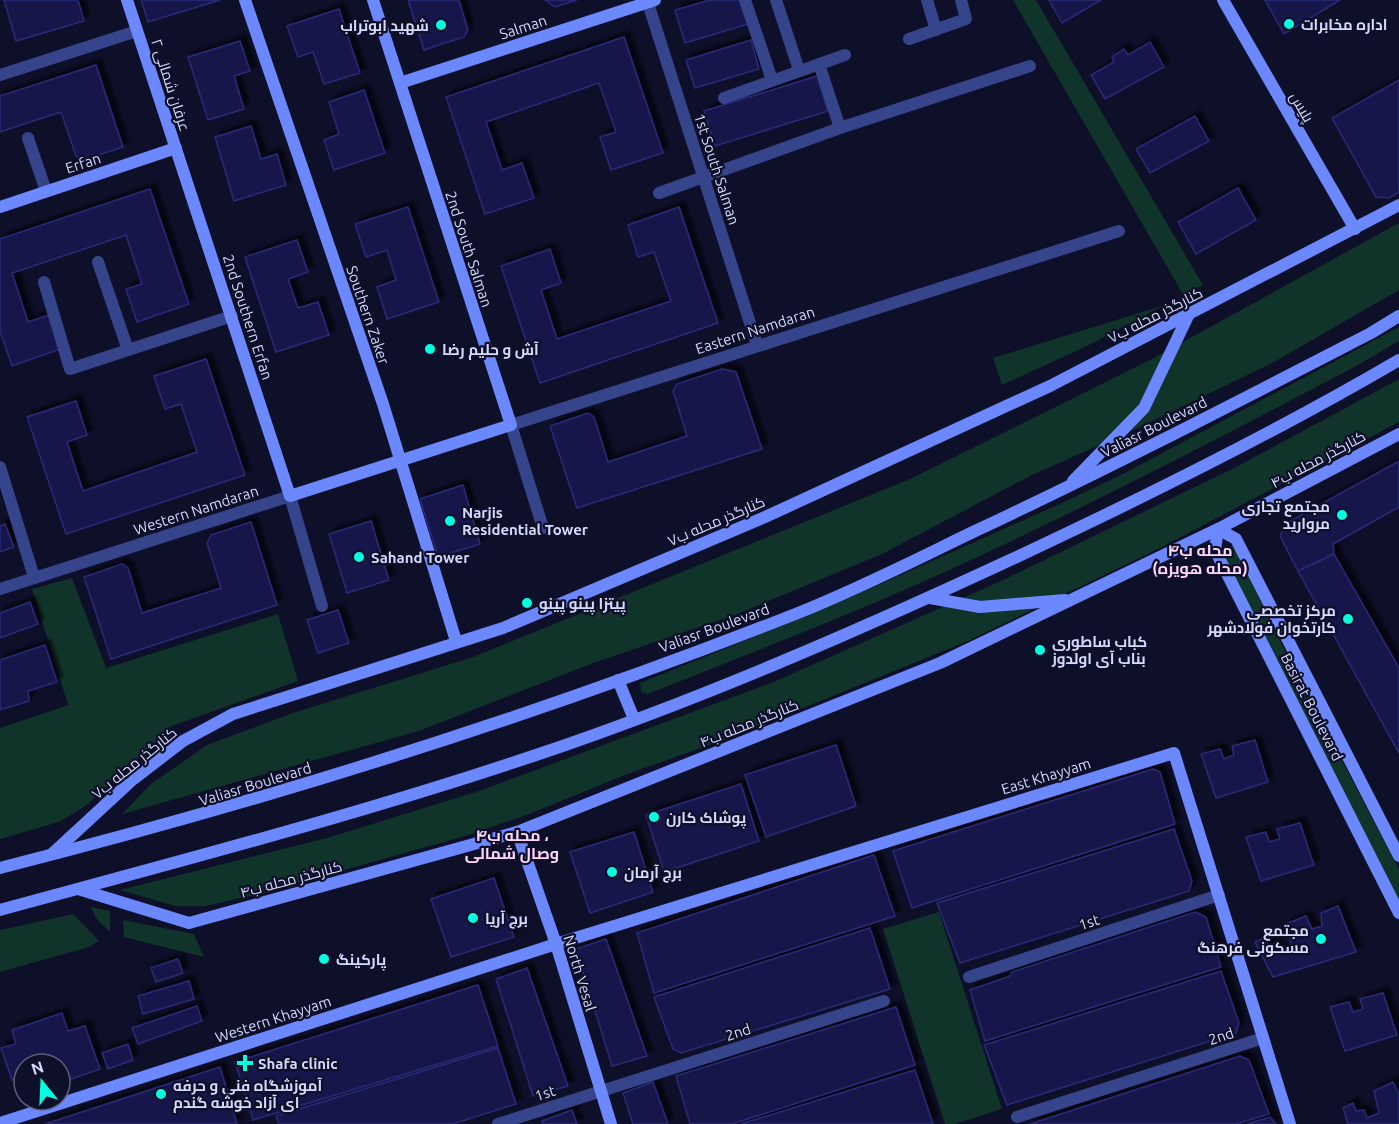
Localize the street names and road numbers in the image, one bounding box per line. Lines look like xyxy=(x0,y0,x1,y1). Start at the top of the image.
street label: Salman xyxy=(497,11,549,43)
street label: عرفان شمالی ۲ xyxy=(146,37,194,134)
street label: پلیس xyxy=(1285,89,1317,126)
street label: 1st South Salman xyxy=(691,111,743,227)
street label: Erfan xyxy=(63,149,103,177)
street label: 2nd South Salman xyxy=(442,189,496,309)
street label: 2nd Southern Erfan xyxy=(220,252,276,382)
street label: Southern Zaker xyxy=(343,263,393,367)
street label: کنارگذر محله ب۷ xyxy=(1105,284,1206,347)
street label: Eastern Namdaran xyxy=(693,303,817,357)
street label: Valiasr Boulevard xyxy=(1098,393,1210,461)
street label: کنارگذر محله ب۴ xyxy=(1268,427,1369,492)
street label: Western Namdaran xyxy=(132,482,260,538)
street label: کنارگذر محله ب۷ xyxy=(665,493,768,550)
street label: Valiasr Boulevard xyxy=(656,600,772,656)
street label: Basirat Boulevard xyxy=(1277,650,1347,764)
street label: کنارگذر محله ب۴ xyxy=(697,695,801,751)
street label: کنارگذر محله ب۷ xyxy=(88,724,181,803)
street label: East Khayyam xyxy=(999,754,1093,798)
street label: Valiasr Boulevard xyxy=(197,759,313,809)
street label: کنارگذر محله ب۴ xyxy=(238,857,344,902)
street label: 1st xyxy=(1076,911,1102,933)
street label: North Vesal xyxy=(560,933,600,1013)
street label: Western Khayyam xyxy=(213,992,333,1046)
street label: 2nd xyxy=(723,1020,753,1044)
street label: 2nd xyxy=(1206,1024,1236,1048)
street label: 1st xyxy=(532,1082,558,1104)

